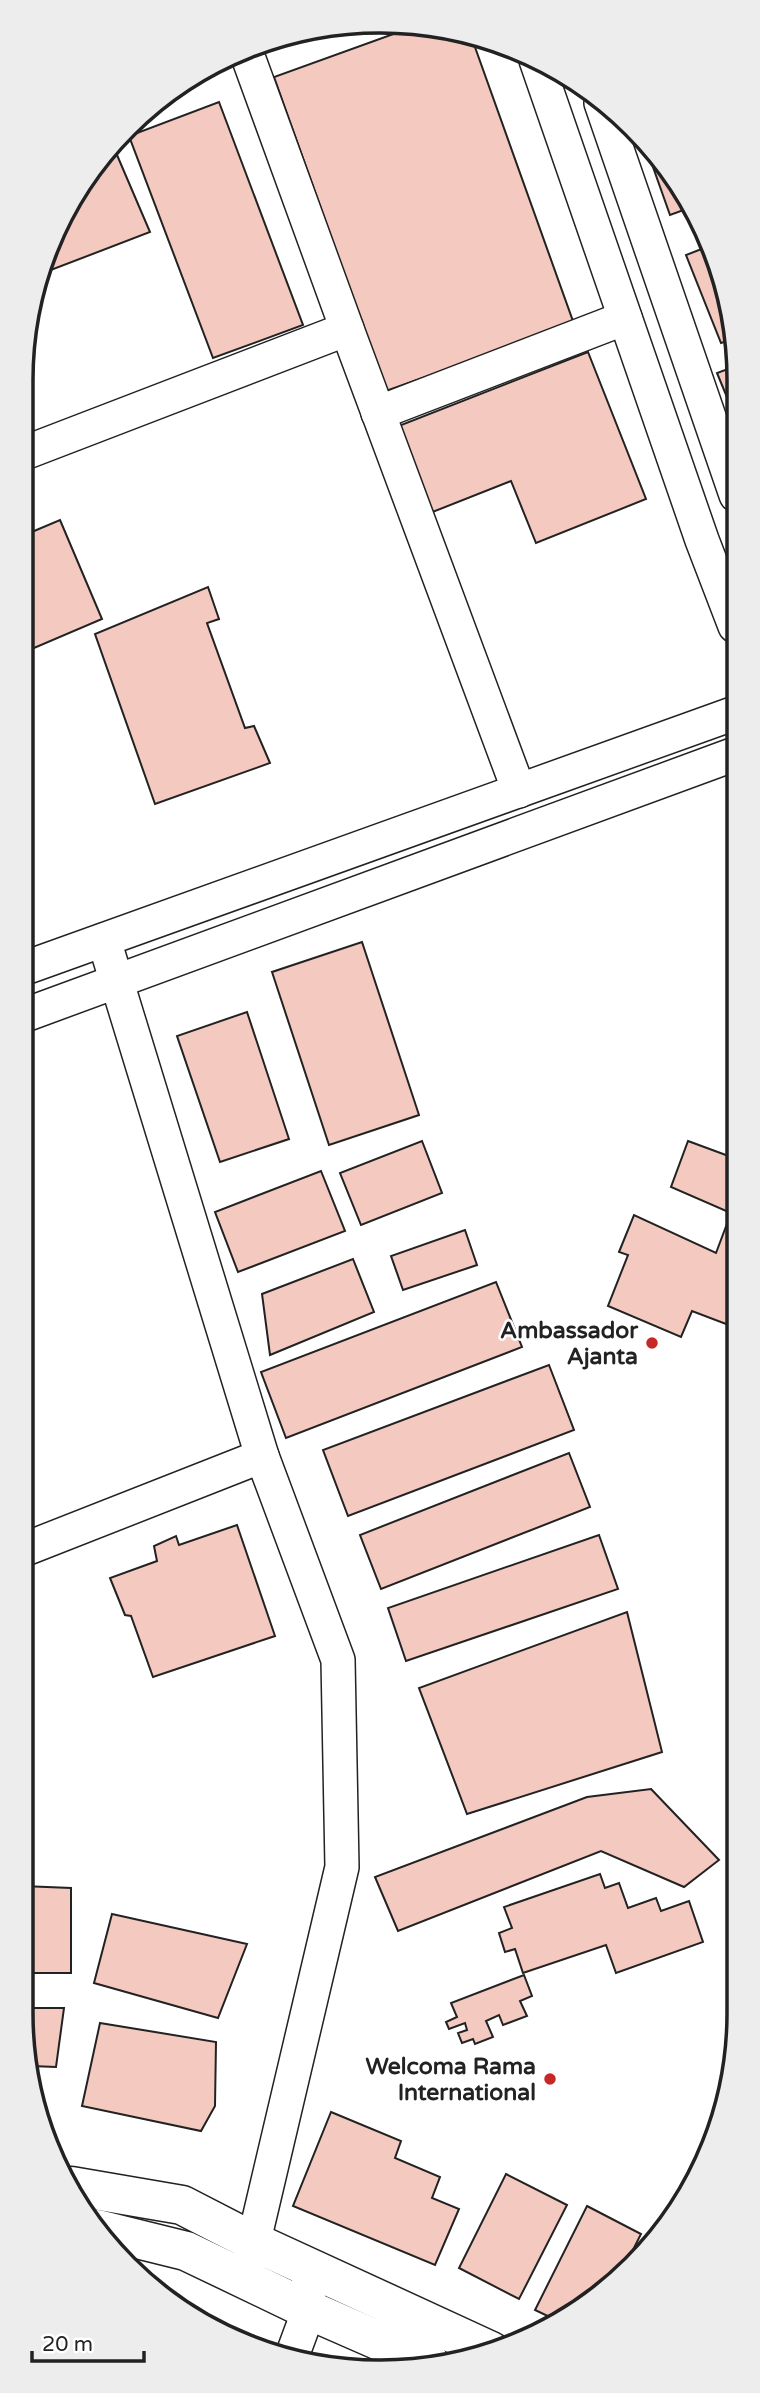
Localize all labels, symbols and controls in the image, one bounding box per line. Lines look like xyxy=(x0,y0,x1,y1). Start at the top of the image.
place label: Ambassador Ajanta xyxy=(500,1317,639,1371)
marker: Ambassador Ajanta xyxy=(644,1335,660,1351)
place label: Welcoma Rama International xyxy=(366,2053,536,2107)
marker: Welcoma Rama International xyxy=(542,2071,558,2087)
scale bar xyxy=(32,2320,144,2364)
text: 20 m xyxy=(42,2332,93,2357)

